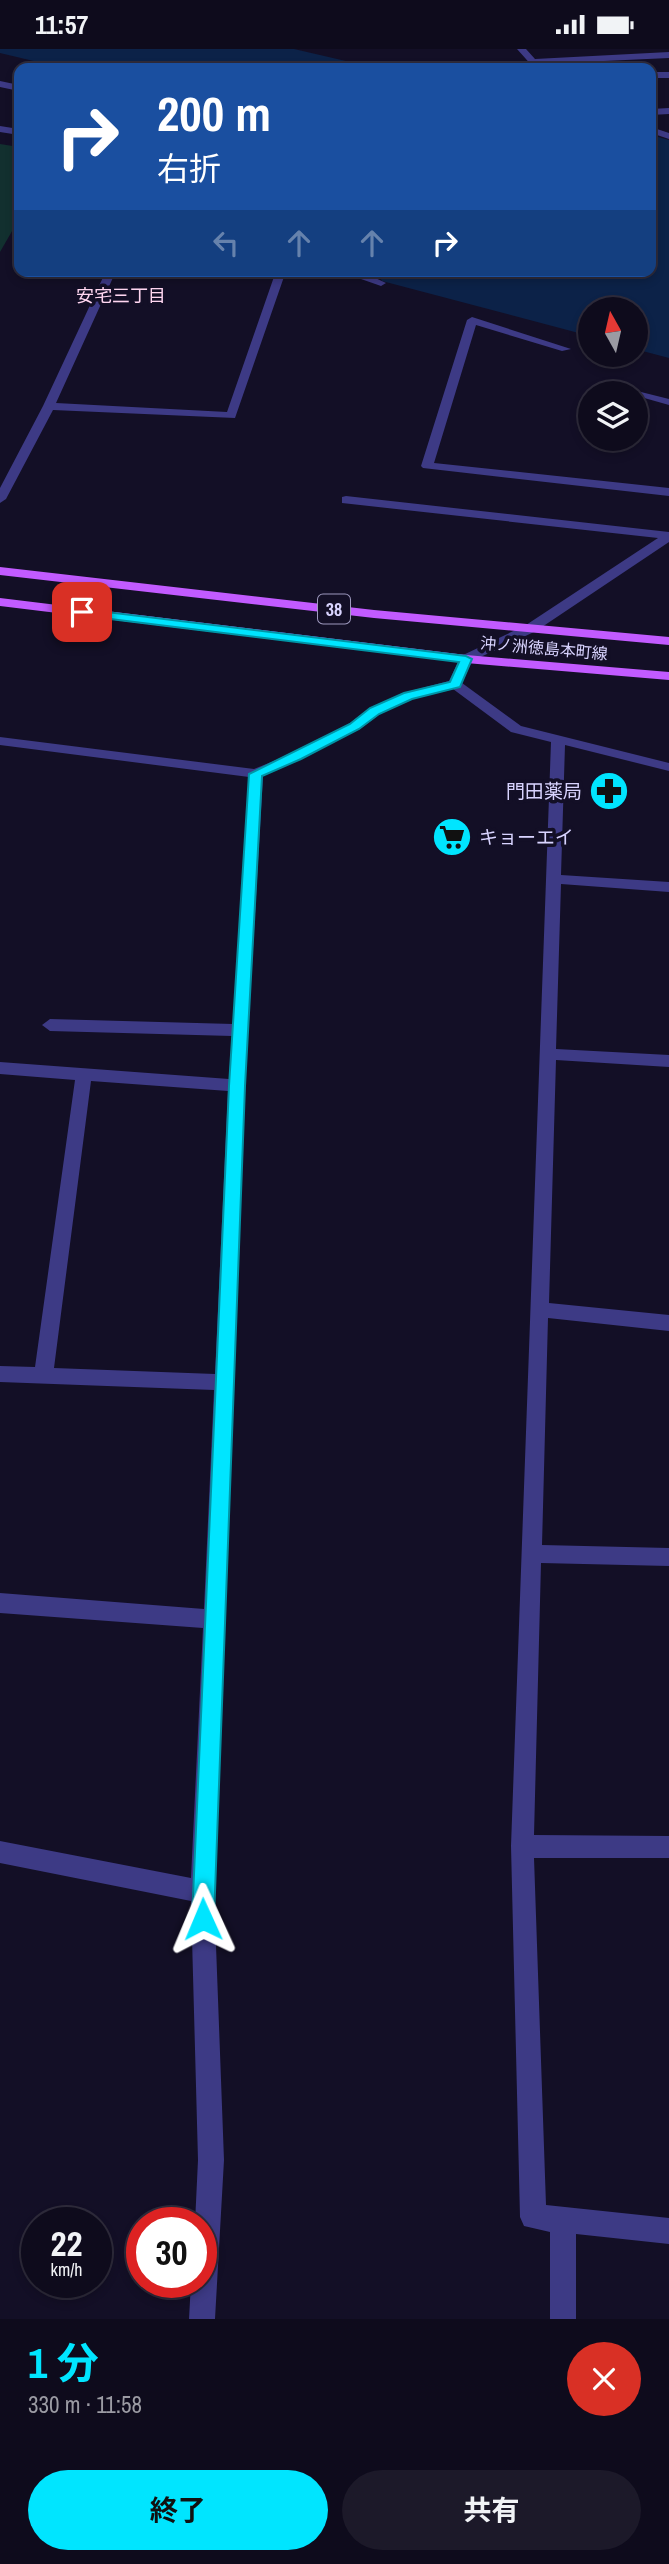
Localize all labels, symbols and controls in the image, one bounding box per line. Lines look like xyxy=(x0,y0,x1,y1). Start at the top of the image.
text: 11:57 xyxy=(35,7,88,42)
text: 200 m xyxy=(157,80,271,146)
icon: right xyxy=(42,91,133,182)
text: 右折 xyxy=(157,147,221,190)
icon: left xyxy=(207,224,245,262)
icon: ahead xyxy=(280,224,318,262)
icon: ahead xyxy=(353,224,391,262)
icon: right xyxy=(426,224,464,262)
district label: 安宅三丁目 xyxy=(76,283,166,308)
north arrow xyxy=(578,297,648,367)
map controls xyxy=(578,297,648,451)
button: layers xyxy=(578,381,648,451)
pin xyxy=(52,582,112,642)
icon: arrive xyxy=(63,593,101,631)
road number: 38 xyxy=(318,595,350,623)
street label: 沖ノ洲徳島本町線 xyxy=(479,631,609,665)
pharmacy icon: 門田薬局 xyxy=(588,770,630,812)
place label: 門田薬局 xyxy=(506,778,582,804)
supermarket icon: キョーエイ xyxy=(431,816,473,858)
place label: キョーエイ xyxy=(479,824,574,850)
position arrow xyxy=(166,1882,240,1956)
speed limit sign: 30 xyxy=(126,2207,217,2298)
text: 22 xyxy=(51,2220,82,2267)
text: km/h xyxy=(51,2257,83,2282)
text: 1 分 xyxy=(28,2335,99,2391)
button: close xyxy=(567,2342,641,2416)
text: 330 m · 11:58 xyxy=(28,2389,142,2420)
button: 終了 xyxy=(28,2470,328,2550)
button: 共有 xyxy=(342,2470,641,2550)

